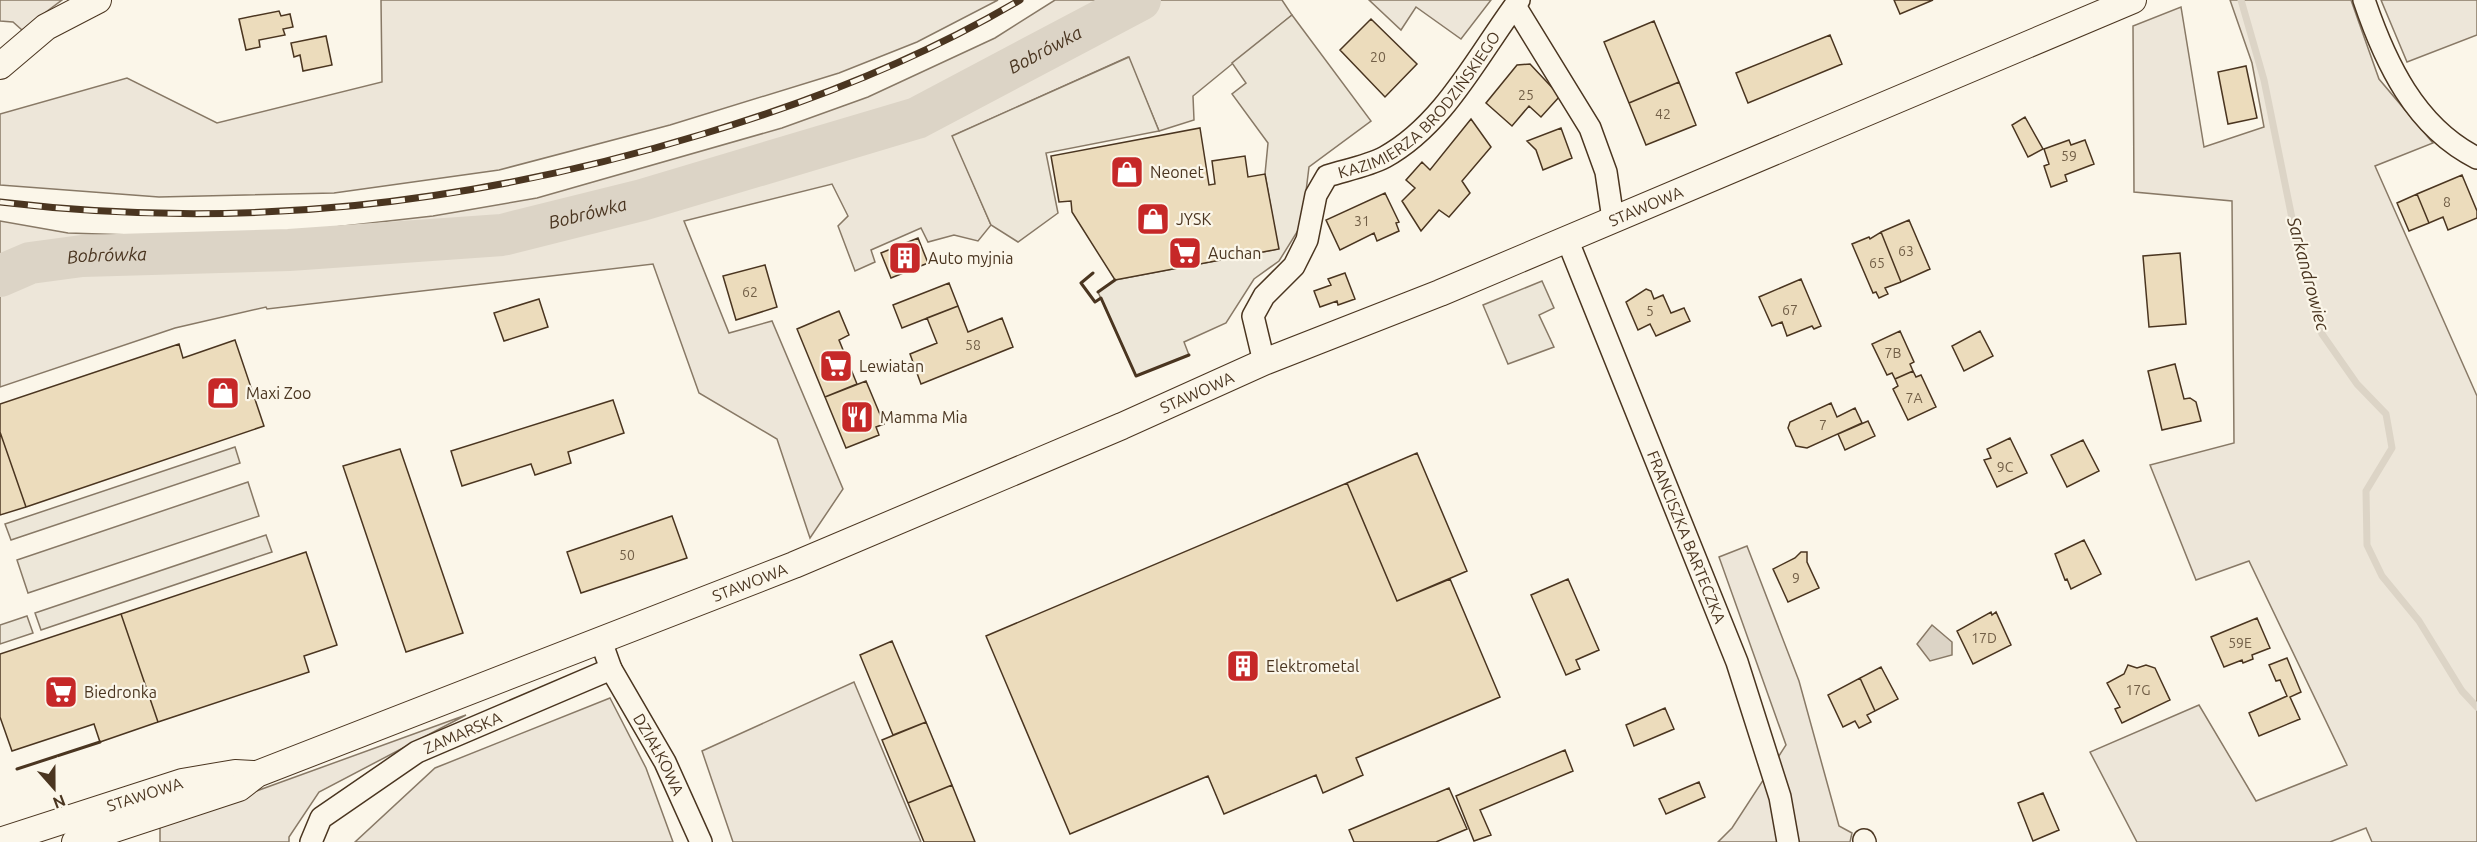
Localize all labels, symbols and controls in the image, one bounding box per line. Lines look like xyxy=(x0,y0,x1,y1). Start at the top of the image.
water label: Bobrówka xyxy=(1005,22,1085,77)
street label: KAZIMIERZA BRODZIŃSKIEGO xyxy=(1336,28,1503,181)
house number: 20 xyxy=(1370,49,1386,65)
house number: 25 xyxy=(1518,87,1534,103)
house number: 42 xyxy=(1655,106,1671,122)
house number: 59 xyxy=(2061,148,2077,164)
shop icon: Neonet xyxy=(1109,154,1145,190)
place label: Neonet xyxy=(1150,163,1205,181)
street label: STAWOWA xyxy=(1606,182,1686,230)
water label: Bobrówka xyxy=(546,193,629,232)
house number: 8 xyxy=(2443,194,2451,210)
shop icon: JYSK xyxy=(1135,201,1171,237)
place label: JYSK xyxy=(1176,210,1212,228)
house number: 31 xyxy=(1354,213,1370,229)
water label: Sarkandrowiec xyxy=(2284,214,2334,333)
supermarket icon: Auchan xyxy=(1167,235,1203,271)
building icon: Auto myjnia xyxy=(887,240,923,276)
water label: Bobrówka xyxy=(66,243,147,267)
house number: 63 xyxy=(1898,243,1914,259)
place label: Auchan xyxy=(1208,244,1261,262)
place label: Auto myjnia xyxy=(928,249,1013,267)
house number: 65 xyxy=(1869,255,1885,271)
house number: 62 xyxy=(742,284,758,300)
house number: 67 xyxy=(1782,302,1798,318)
house number: 5 xyxy=(1646,303,1654,319)
house number: 58 xyxy=(965,337,981,353)
house number: 7B xyxy=(1885,345,1901,361)
supermarket icon: Lewiatan xyxy=(818,348,854,384)
place label: Lewiatan xyxy=(859,357,924,375)
street label: STAWOWA xyxy=(1157,368,1237,417)
shop icon: Maxi Zoo xyxy=(205,375,241,411)
place label: Maxi Zoo xyxy=(246,384,311,402)
house number: 7A xyxy=(1906,390,1923,406)
restaurant icon: Mamma Mia xyxy=(839,399,875,435)
place label: Mamma Mia xyxy=(880,408,968,426)
house number: 7 xyxy=(1819,417,1827,433)
street label: FRANCISZKA BARTECZKA xyxy=(1644,448,1730,626)
house number: 9C xyxy=(1997,459,2014,475)
house number: 50 xyxy=(619,547,635,563)
street label: STAWOWA xyxy=(710,559,790,605)
house number: 9 xyxy=(1792,570,1800,586)
house number: 17D xyxy=(1971,630,1997,646)
house number: 59E xyxy=(2228,635,2252,651)
building icon: Elektrometal xyxy=(1225,648,1261,684)
place label: Elektrometal xyxy=(1266,657,1359,675)
supermarket icon: Biedronka xyxy=(43,674,79,710)
house number: 17G xyxy=(2125,682,2151,698)
place label: Biedronka xyxy=(84,683,157,701)
street label: ZAMARSKA xyxy=(421,708,505,757)
street label: DZIAŁKOWA xyxy=(630,710,688,799)
north arrow xyxy=(24,758,84,818)
street label: STAWOWA xyxy=(104,773,185,815)
text: N xyxy=(51,791,68,813)

